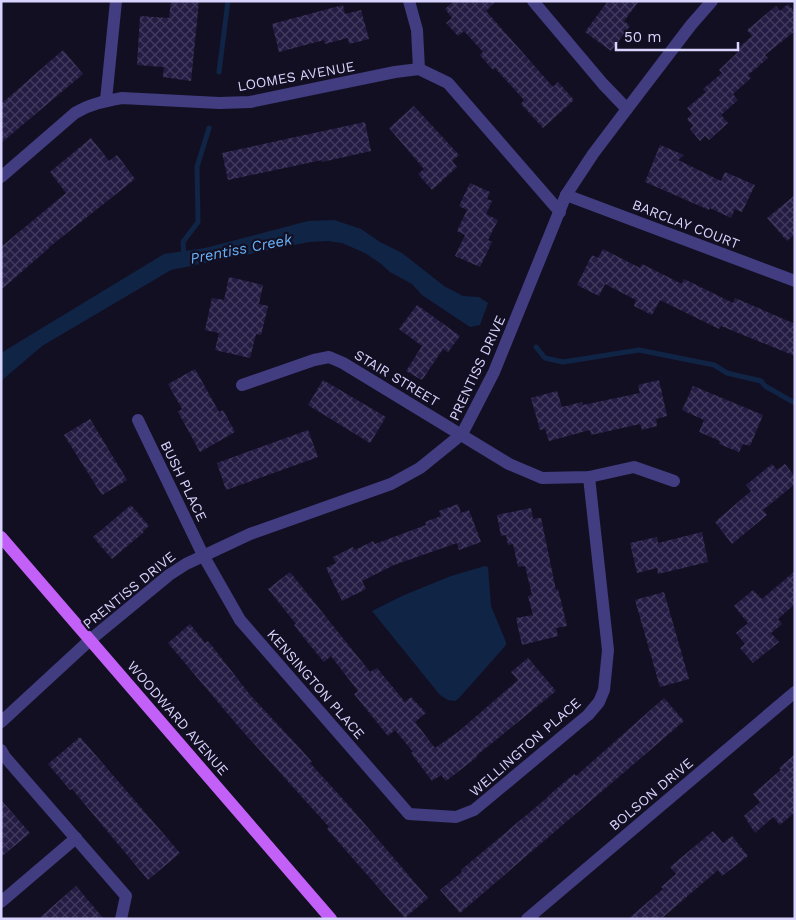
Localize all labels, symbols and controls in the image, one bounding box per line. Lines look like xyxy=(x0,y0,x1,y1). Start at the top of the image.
scale bar xyxy=(616,20,738,52)
text: 50 m xyxy=(624,28,661,46)
street label: LOOMES AVENUE xyxy=(236,58,356,94)
street label: BARCLAY COURT xyxy=(630,196,742,252)
water label: Prentiss Creek xyxy=(188,230,294,268)
street label: PRENTISS DRIVE xyxy=(446,313,508,423)
street label: STAIR STREET xyxy=(352,346,443,410)
street label: BUSH PLACE xyxy=(158,438,210,524)
street label: PRENTISS DRIVE xyxy=(80,548,178,632)
street label: KENSINGTON PLACE xyxy=(264,626,368,742)
street label: WOODWARD AVENUE xyxy=(124,658,232,778)
street label: WELLINGTON PLACE xyxy=(466,694,584,799)
street label: BOLSON DRIVE xyxy=(606,754,696,834)

